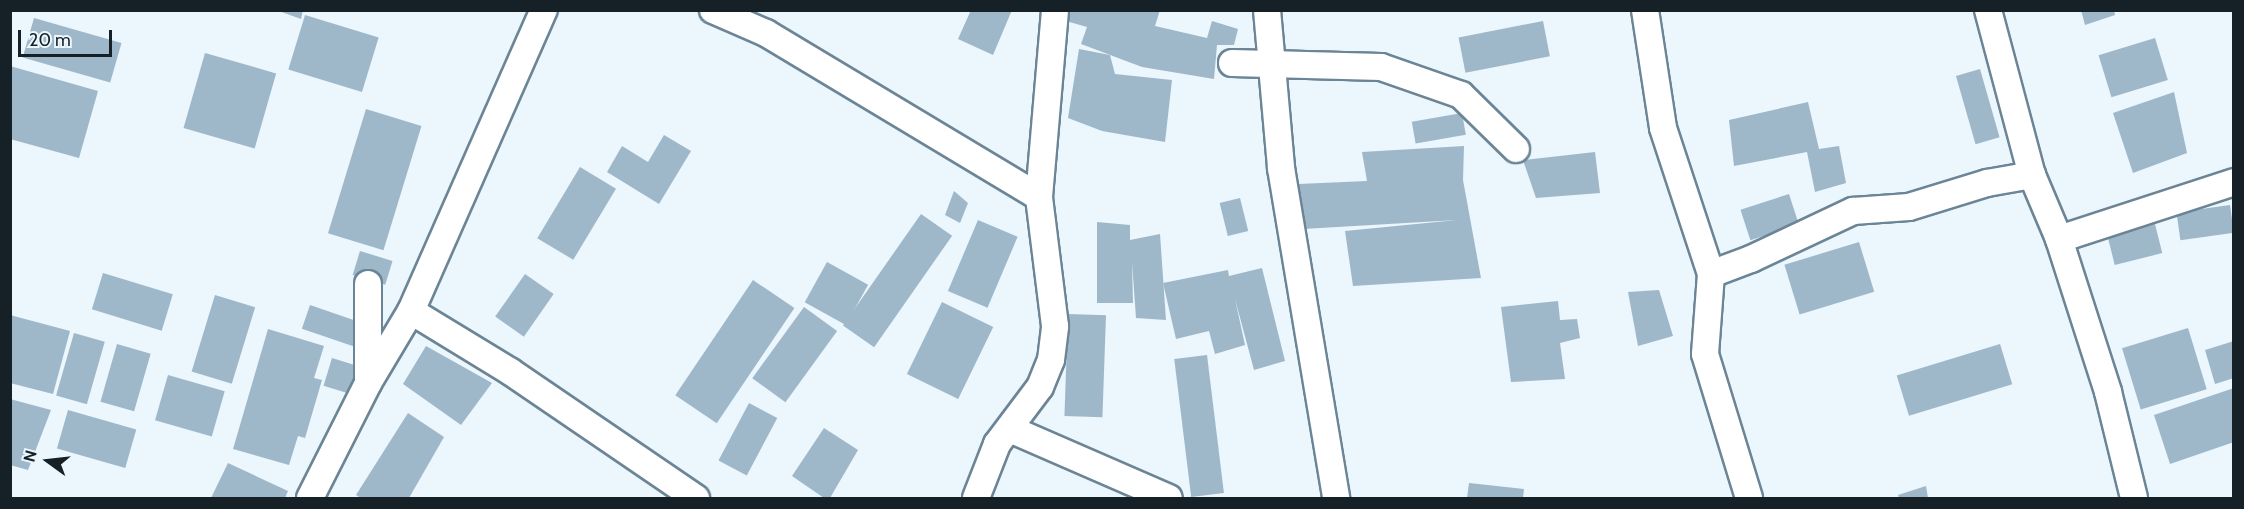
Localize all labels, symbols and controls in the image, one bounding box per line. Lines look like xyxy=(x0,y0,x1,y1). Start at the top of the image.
scale bar xyxy=(21,18,116,56)
text: 20 m xyxy=(29,29,71,51)
north arrow xyxy=(18,431,78,491)
text: N xyxy=(19,448,41,464)

